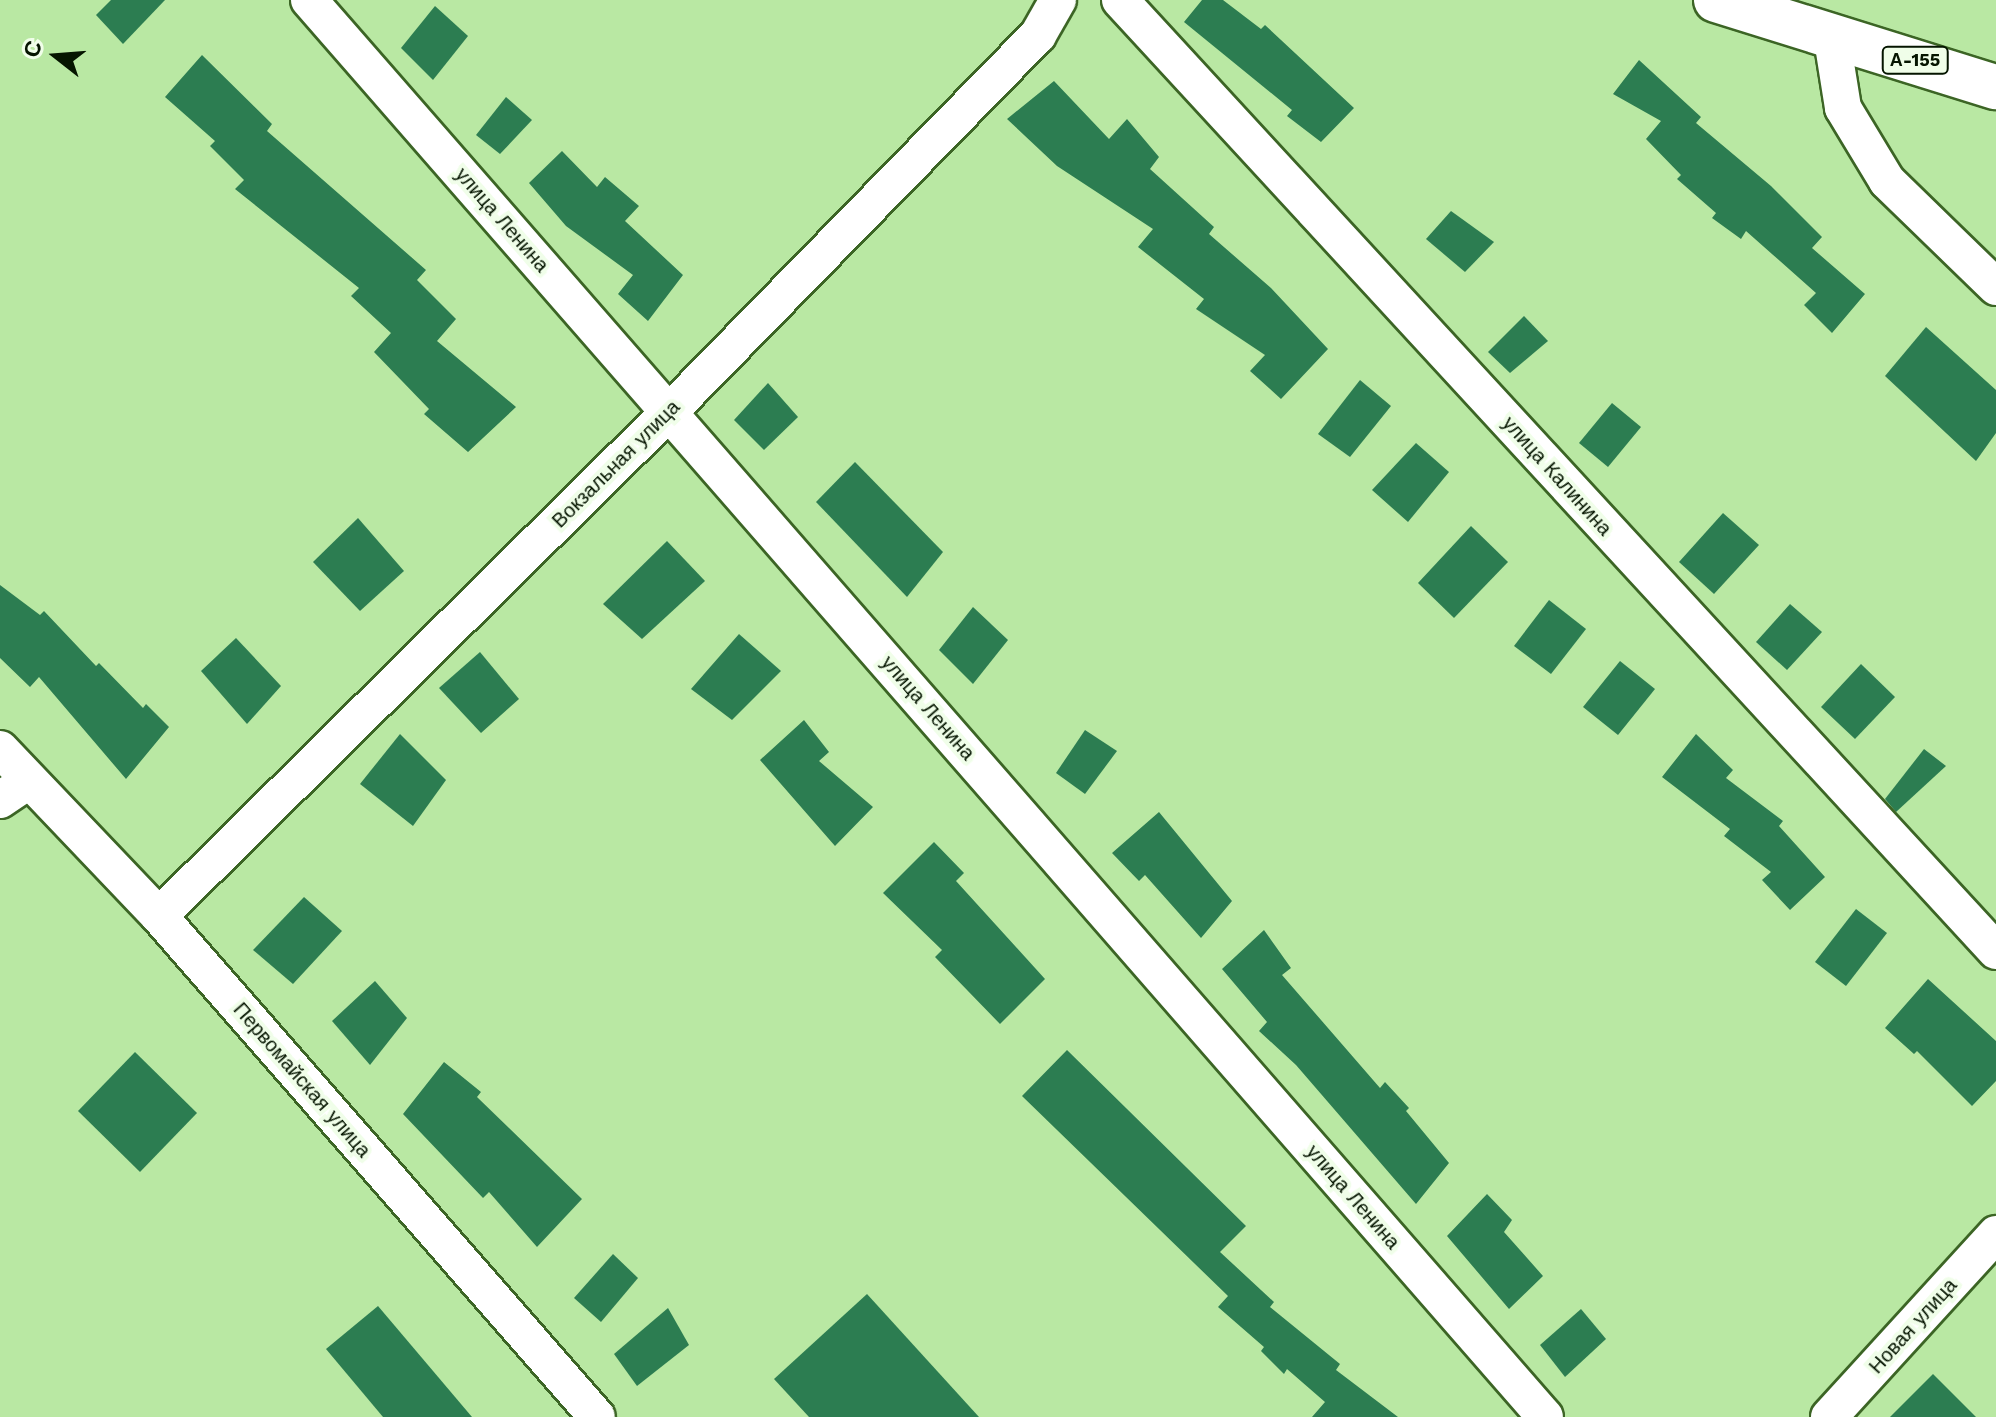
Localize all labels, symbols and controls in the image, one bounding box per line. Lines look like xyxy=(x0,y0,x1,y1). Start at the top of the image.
north arrow xyxy=(16,16,96,96)
text: С xyxy=(18,38,47,60)
road number: А-155 xyxy=(1881,46,1949,74)
street label: улица Ленина xyxy=(450,163,554,277)
street label: Вокзальная улица xyxy=(547,395,685,533)
street label: улица Калинина xyxy=(1497,412,1617,540)
street label: улица Ленина xyxy=(876,651,980,765)
street label: Первомайская улица xyxy=(228,998,376,1162)
street label: улица Ленина xyxy=(1301,1140,1405,1254)
street label: Новая улица xyxy=(1864,1273,1962,1379)

